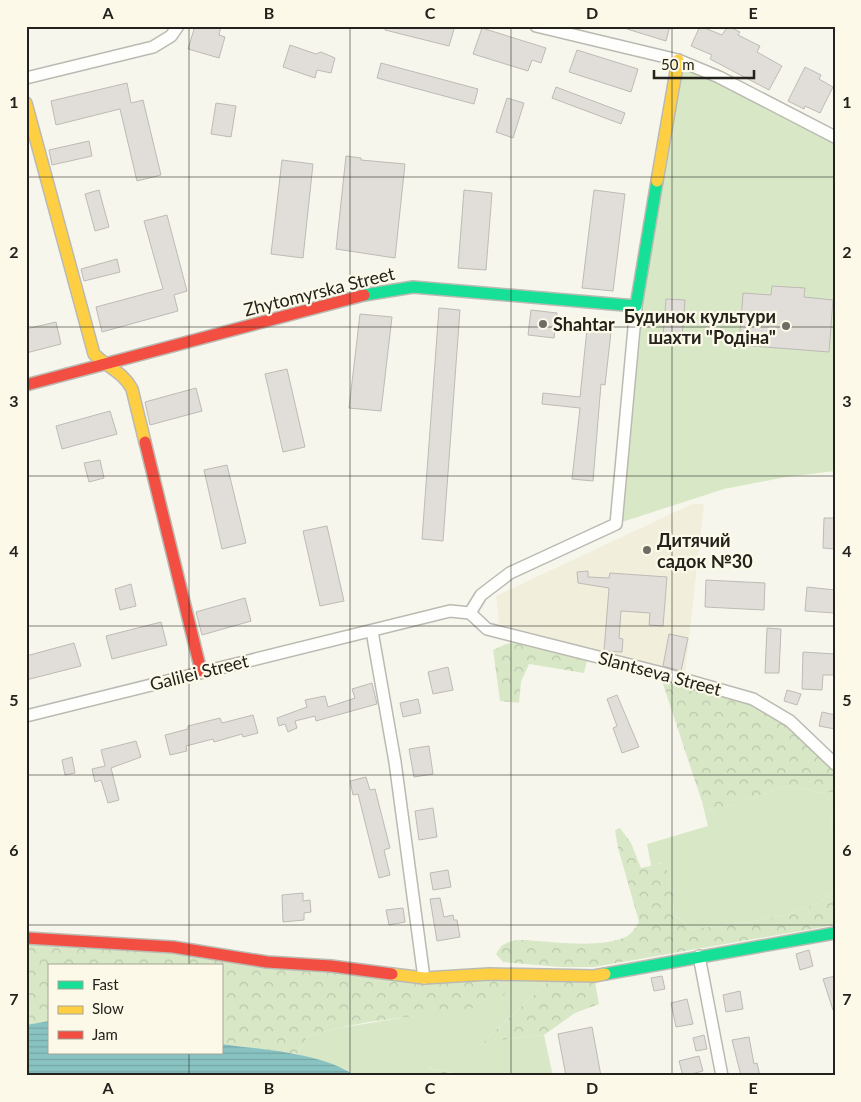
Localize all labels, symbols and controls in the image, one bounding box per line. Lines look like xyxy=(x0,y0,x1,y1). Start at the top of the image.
text: A xyxy=(101,3,114,22)
text: B xyxy=(264,3,274,22)
text: C xyxy=(425,3,436,22)
text: D xyxy=(586,3,598,22)
text: E xyxy=(748,3,758,22)
scale bar xyxy=(654,48,754,80)
text: 50 m xyxy=(661,55,695,73)
text: 1 xyxy=(9,92,19,111)
text: 1 xyxy=(842,92,852,111)
text: 2 xyxy=(9,242,19,261)
text: 2 xyxy=(842,242,852,261)
street label: Zhytomyrska Street xyxy=(241,261,397,320)
place label: Будинок культури шахти "Родіна" xyxy=(624,305,776,348)
place label: Shahtar xyxy=(553,313,615,335)
marker: Shahtar xyxy=(537,318,549,330)
marker: Будинок культури шахти "Родіна" xyxy=(780,320,792,332)
text: 3 xyxy=(9,391,19,410)
text: 3 xyxy=(842,391,852,410)
place label: Дитячий садок №30 xyxy=(657,529,753,572)
text: 4 xyxy=(9,541,19,560)
text: 4 xyxy=(842,541,852,560)
marker: Дитячий садок №30 xyxy=(641,544,653,556)
street label: Slantseva Street xyxy=(596,646,724,700)
street label: Galilei Street xyxy=(147,649,251,695)
text: 5 xyxy=(9,690,19,709)
text: 5 xyxy=(842,690,852,709)
text: 6 xyxy=(9,840,19,859)
text: 6 xyxy=(842,840,852,859)
legend xyxy=(48,964,222,1054)
text: Fast xyxy=(92,975,119,993)
text: 7 xyxy=(9,989,19,1008)
text: 7 xyxy=(842,989,852,1008)
text: Slow xyxy=(92,999,124,1017)
text: Jam xyxy=(92,1025,118,1043)
text: A xyxy=(101,1078,114,1097)
text: B xyxy=(264,1078,274,1097)
text: C xyxy=(425,1078,436,1097)
text: D xyxy=(586,1078,598,1097)
text: E xyxy=(748,1078,758,1097)

